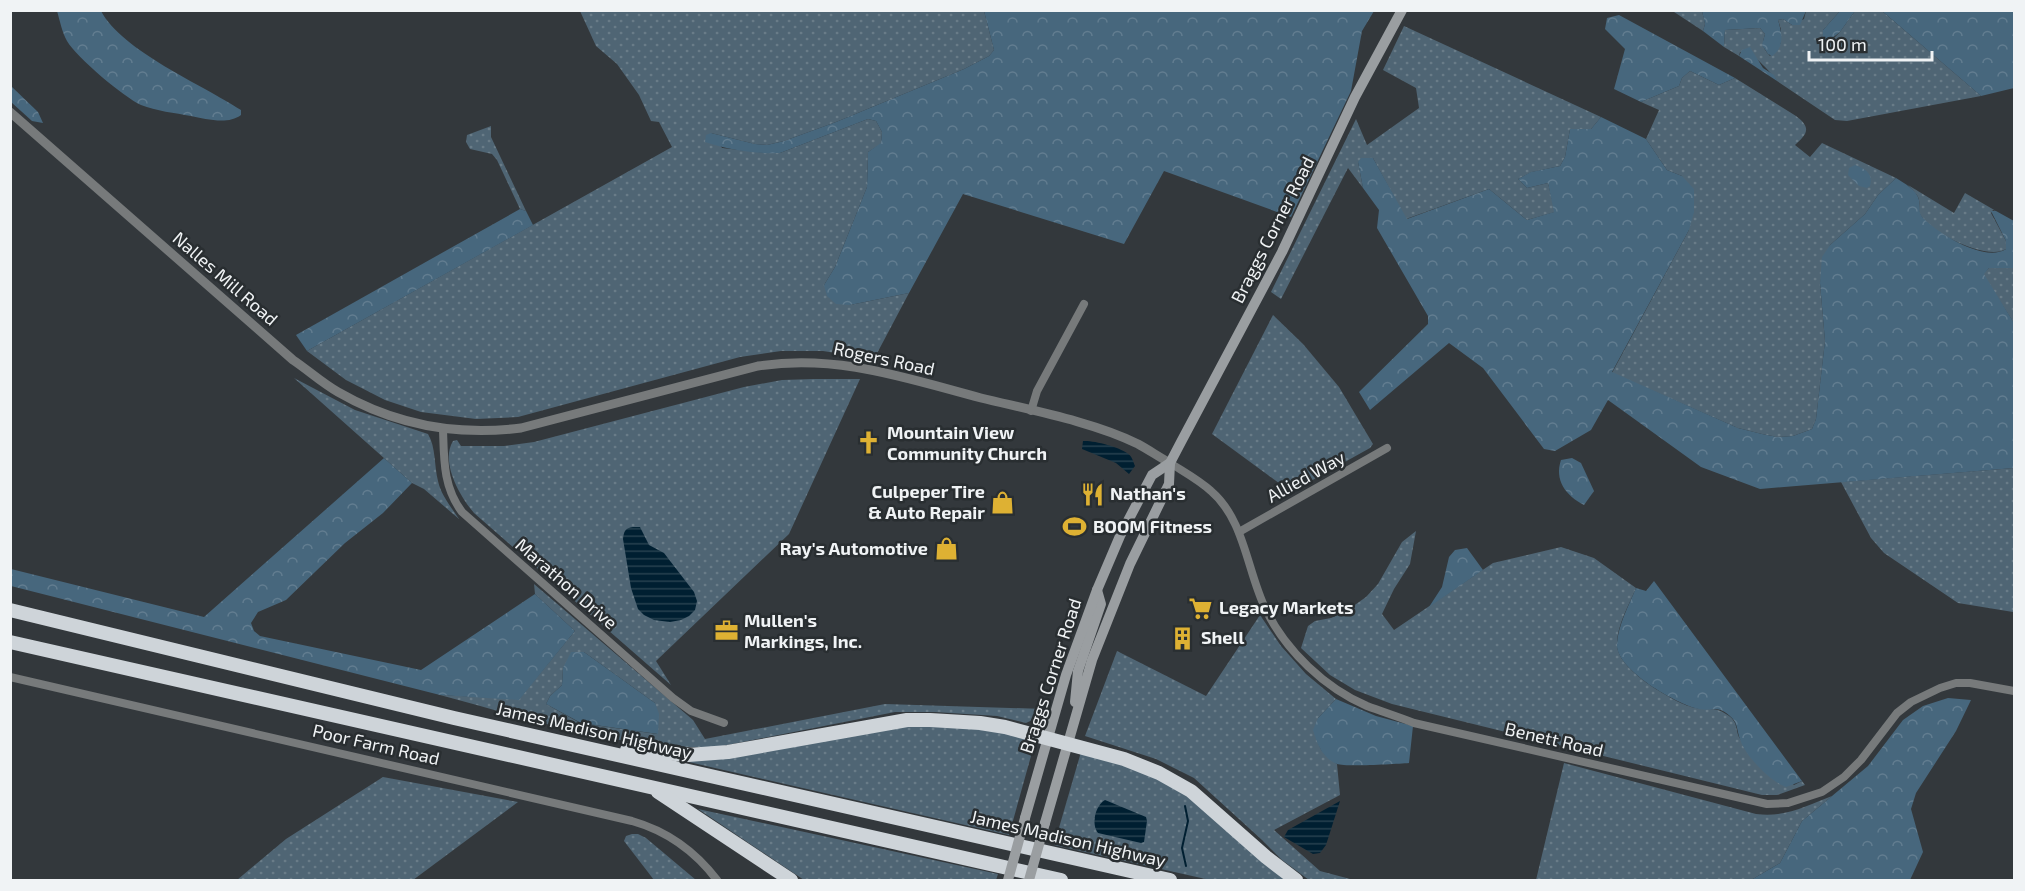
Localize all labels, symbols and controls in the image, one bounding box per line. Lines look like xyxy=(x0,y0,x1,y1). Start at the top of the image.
scale bar xyxy=(1809,24,1932,62)
text: 100 m xyxy=(1818,33,1867,55)
street label: Braggs Corner Road xyxy=(1226,153,1319,307)
street label: Nalles Mill Road xyxy=(169,227,283,330)
street label: Rogers Road xyxy=(832,337,937,379)
place label: Mountain View Community Church xyxy=(887,421,1047,464)
church icon: Mountain View Community Church xyxy=(856,430,882,456)
street label: Allied Way xyxy=(1262,445,1349,507)
place label: Culpeper Tire & Auto Repair xyxy=(868,480,985,523)
restaurant icon: Nathan's xyxy=(1079,481,1105,507)
place label: Nathan's xyxy=(1110,482,1186,504)
shop icon: Culpeper Tire & Auto Repair xyxy=(990,489,1016,515)
sports icon: BOOM Fitness xyxy=(1062,514,1088,540)
place label: BOOM Fitness xyxy=(1093,515,1212,537)
street label: Marathon Drive xyxy=(511,533,622,633)
shop icon: Ray's Automotive xyxy=(933,536,959,562)
place label: Ray's Automotive xyxy=(780,537,928,559)
street label: Braggs Corner Road xyxy=(1015,595,1085,756)
supermarket icon: Legacy Markets xyxy=(1188,595,1214,621)
place label: Legacy Markets xyxy=(1219,596,1354,618)
place label: Mullen's Markings, Inc. xyxy=(744,609,862,652)
office icon: Mullen's Markings, Inc. xyxy=(713,618,739,644)
building icon: Shell xyxy=(1170,625,1196,651)
place label: Shell xyxy=(1201,626,1244,648)
street label: James Madison Highway xyxy=(494,697,695,763)
street label: Benett Road xyxy=(1503,717,1605,761)
street label: Poor Farm Road xyxy=(311,719,442,769)
street label: James Madison Highway xyxy=(968,805,1169,871)

